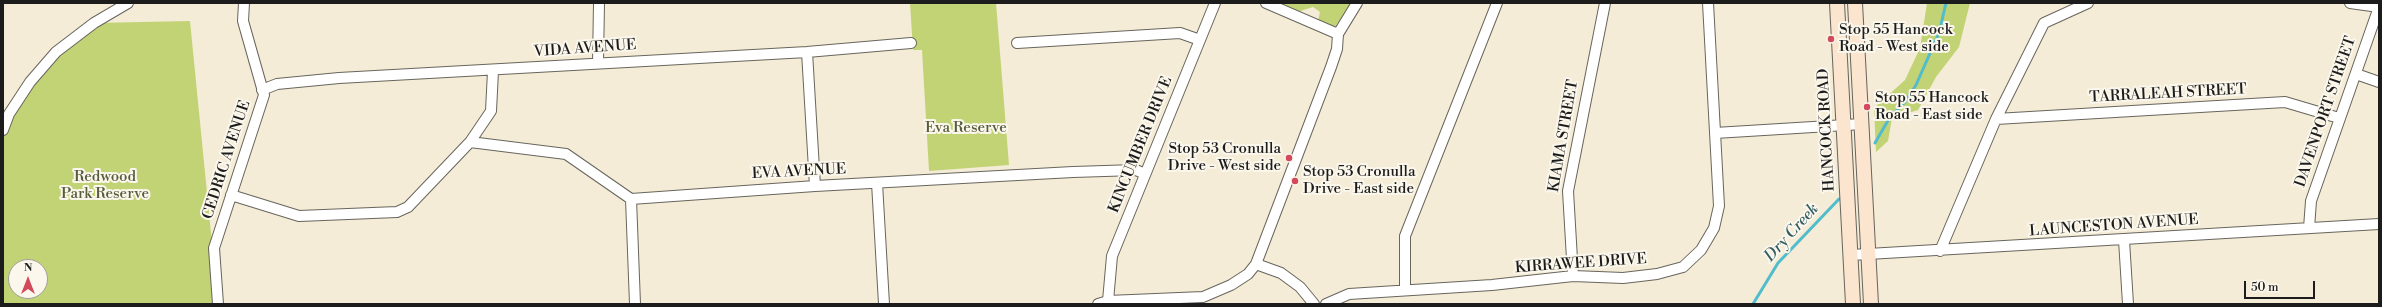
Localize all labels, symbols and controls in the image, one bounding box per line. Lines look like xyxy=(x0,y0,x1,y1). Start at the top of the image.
place label: Stop 55 Hancock Road - West side xyxy=(1839,21,1953,56)
marker: Stop 55 Hancock Road - West side xyxy=(1826,34,1836,44)
street label: DAVENPORT STREET xyxy=(2292,34,2360,190)
street label: VIDA AVENUE xyxy=(533,36,637,62)
street label: HANCOCK ROAD xyxy=(1815,68,1839,192)
street label: KINCUMBER DRIVE xyxy=(1105,74,1177,216)
street label: KIAMA STREET xyxy=(1545,78,1583,194)
street label: TARRALEAH STREET xyxy=(2089,81,2247,107)
place label: Stop 55 Hancock Road - East side xyxy=(1875,89,1989,124)
street label: CEDRIC AVENUE xyxy=(199,98,255,222)
marker: Stop 55 Hancock Road - East side xyxy=(1862,102,1872,112)
park label: Eva Reserve xyxy=(925,119,1007,137)
place label: Stop 53 Cronulla Drive - West side xyxy=(1168,140,1281,175)
marker: Stop 53 Cronulla Drive - West side xyxy=(1284,153,1294,163)
street label: EVA AVENUE xyxy=(751,161,847,183)
place label: Stop 53 Cronulla Drive - East side xyxy=(1303,163,1416,198)
park label: Redwood Park Reserve xyxy=(61,168,149,203)
marker: Stop 53 Cronulla Drive - East side xyxy=(1290,176,1300,186)
water label: Dry Creek xyxy=(1761,200,1823,266)
street label: LAUNCESTON AVENUE xyxy=(2029,211,2199,241)
street label: KIRRAWEE DRIVE xyxy=(1514,250,1648,278)
north arrow xyxy=(8,259,48,299)
text: N xyxy=(24,261,32,275)
scale bar xyxy=(2246,273,2317,299)
text: 50 m xyxy=(2251,280,2279,295)

